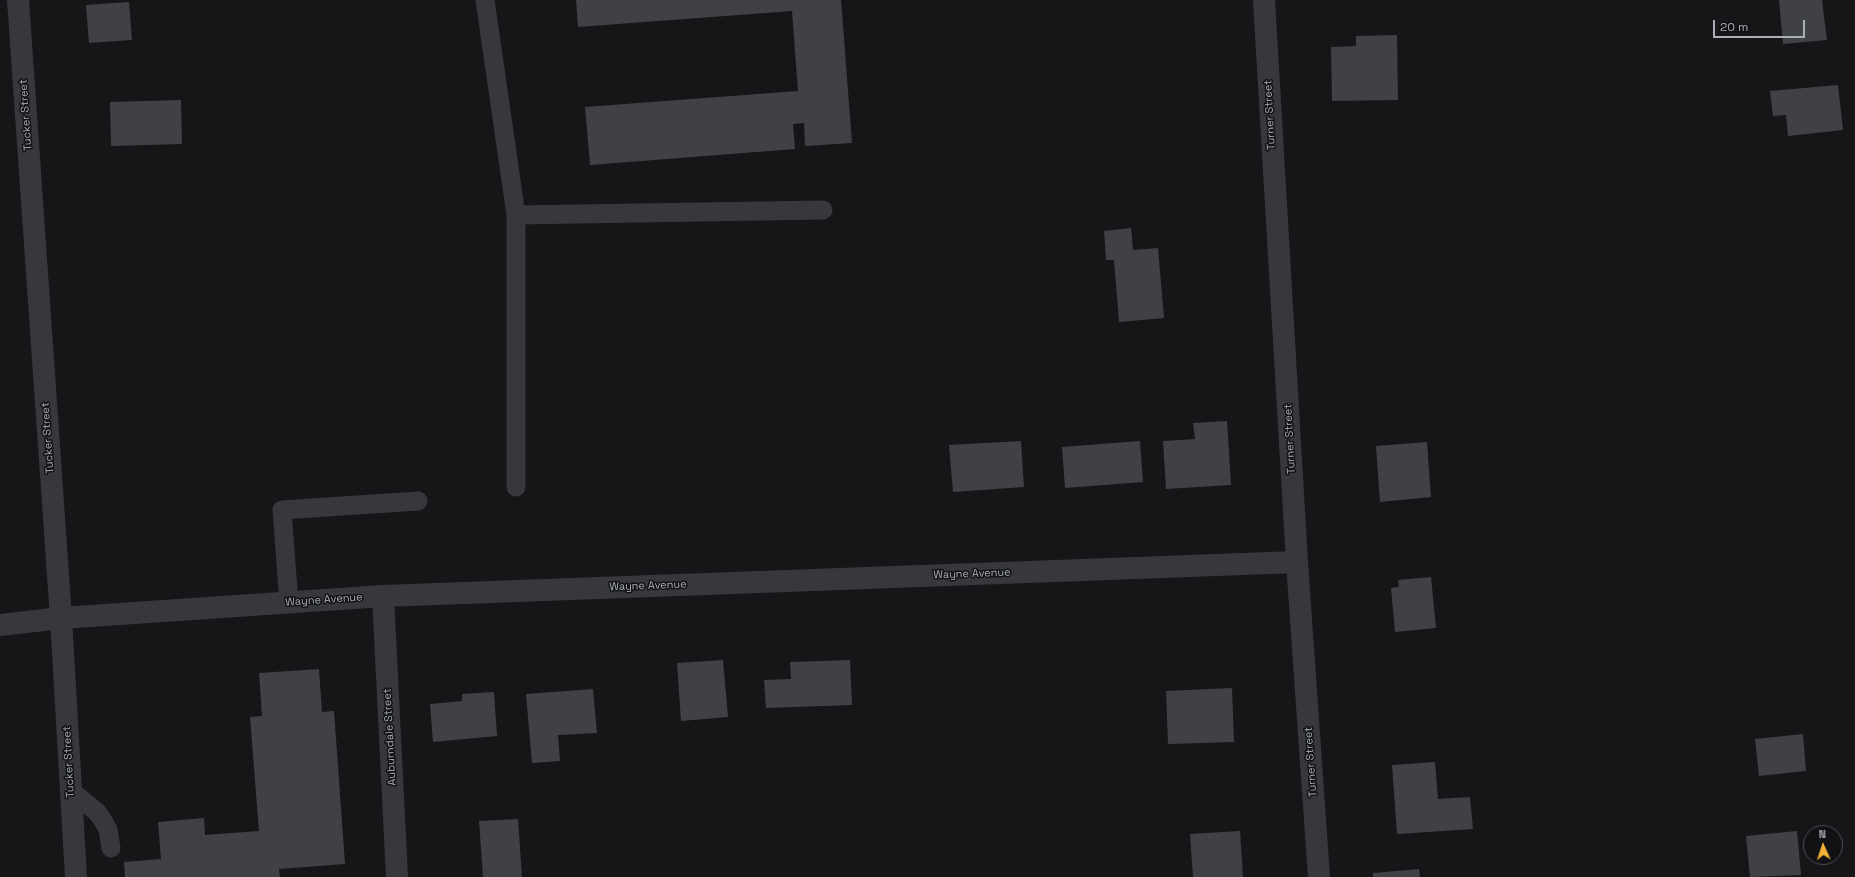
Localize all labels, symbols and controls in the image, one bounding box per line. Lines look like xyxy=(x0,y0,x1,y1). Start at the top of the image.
scale bar xyxy=(1715,12,1807,38)
text: 20 m xyxy=(1720,19,1748,35)
street label: Tucker Street xyxy=(17,79,35,151)
street label: Turner Street xyxy=(1262,80,1278,150)
street label: Tucker Street xyxy=(39,402,57,474)
street label: Turner Street xyxy=(1282,404,1298,474)
street label: Wayne Avenue xyxy=(933,566,1011,582)
street label: Wayne Avenue xyxy=(609,578,687,594)
street label: Wayne Avenue xyxy=(285,591,363,609)
street label: Auburndale Street xyxy=(381,688,399,786)
street label: Tucker Street xyxy=(61,726,77,798)
street label: Turner Street xyxy=(1302,726,1320,798)
north arrow xyxy=(1803,825,1843,865)
text: N xyxy=(1818,827,1826,841)

